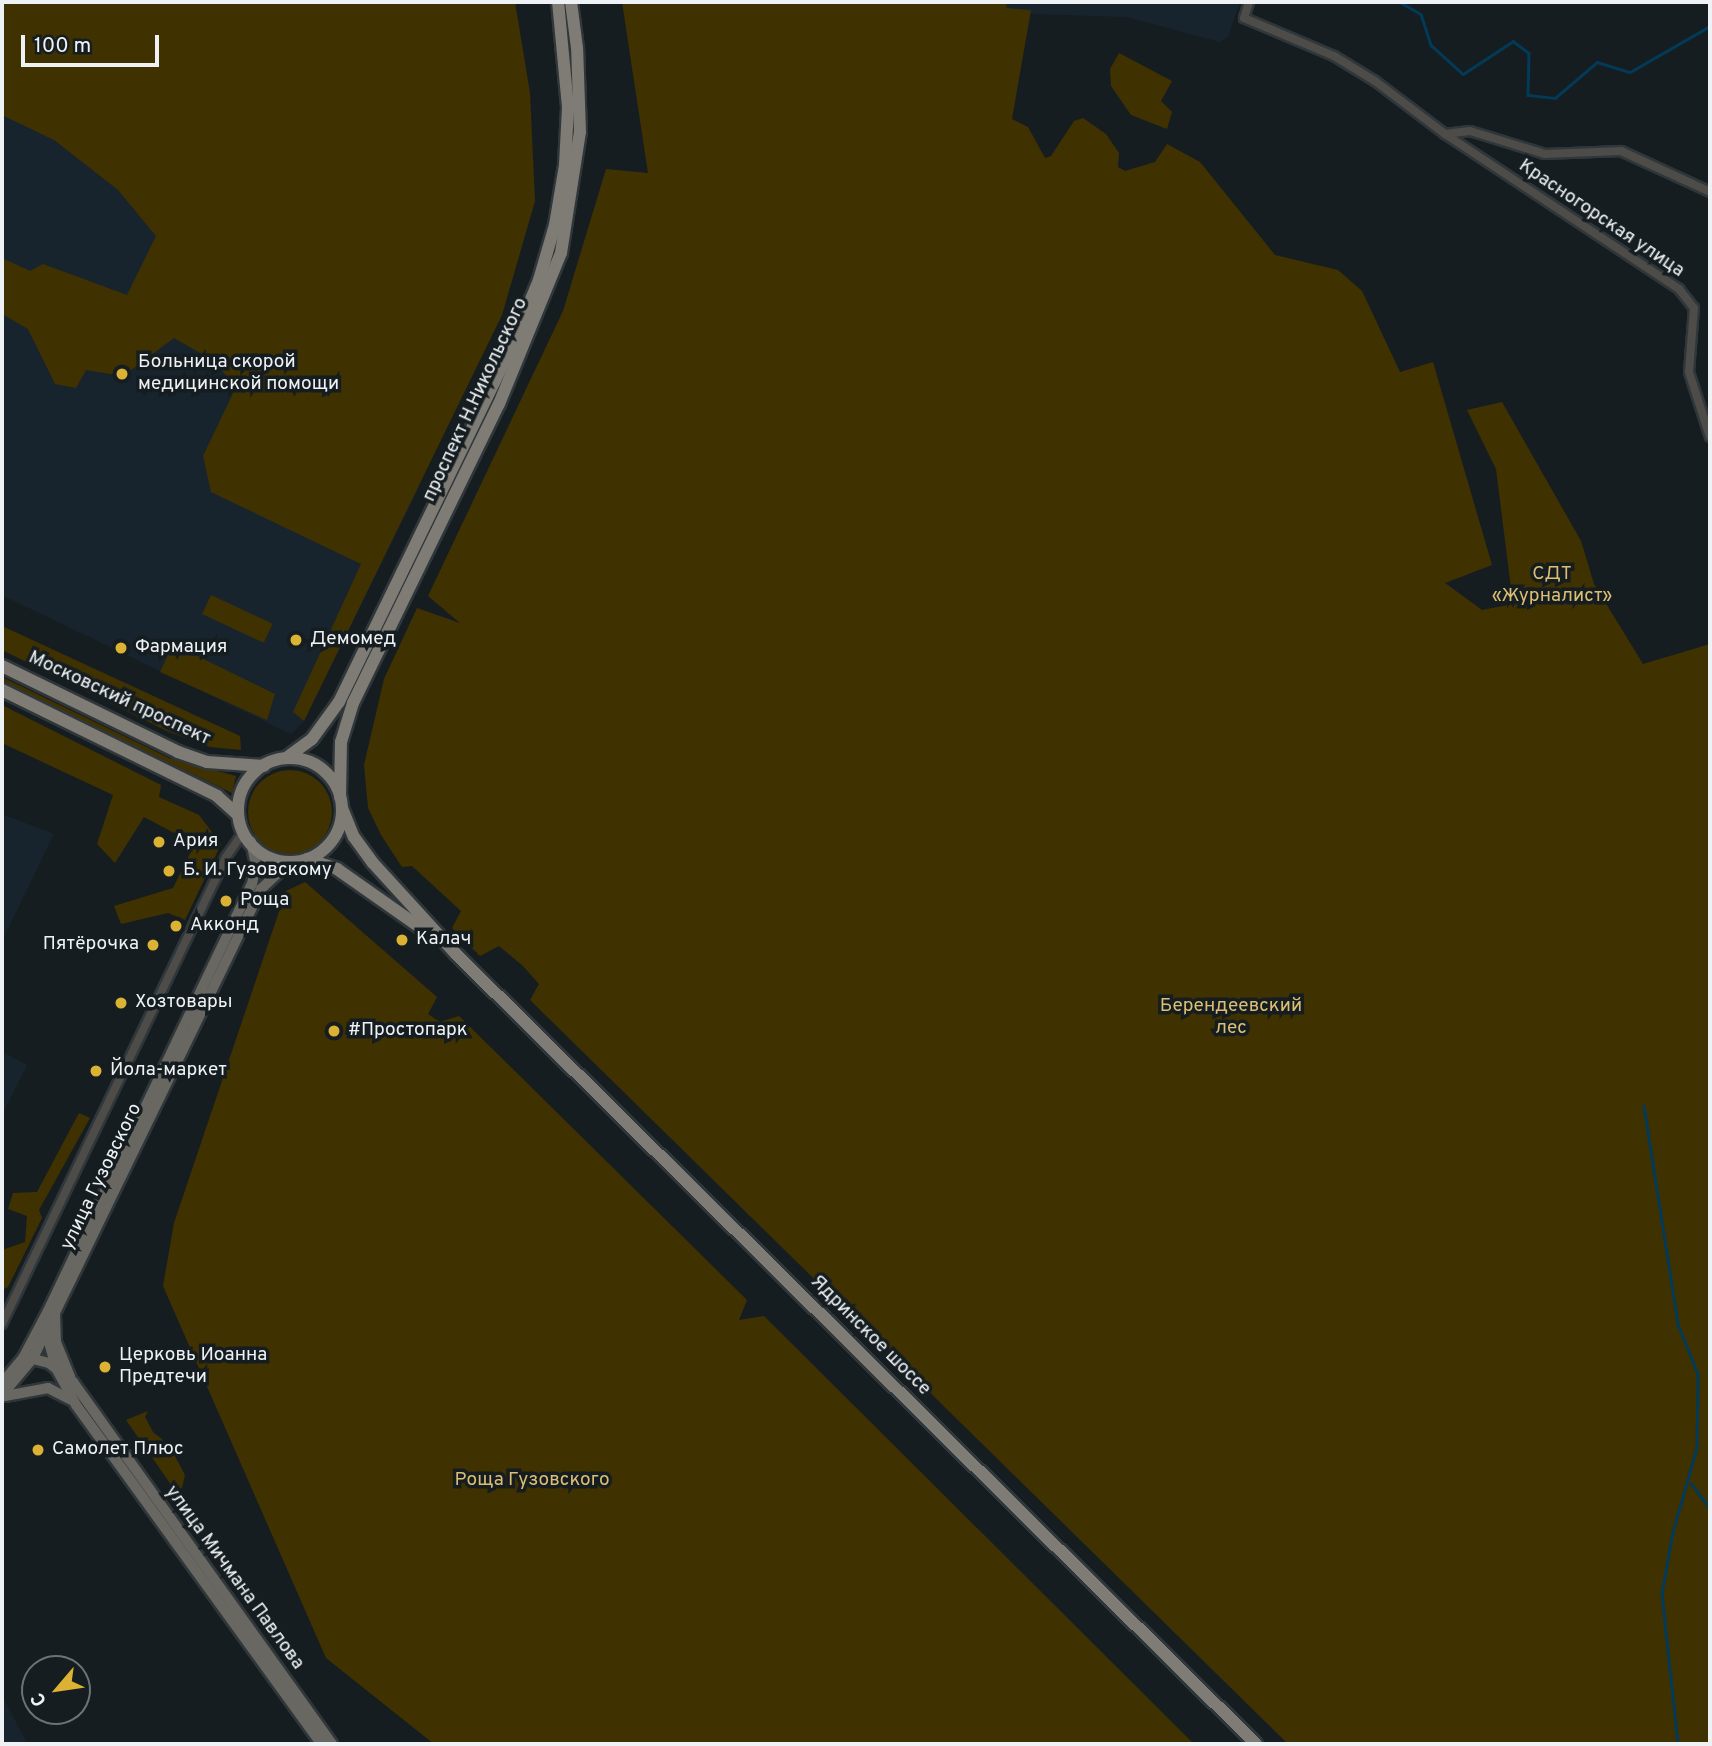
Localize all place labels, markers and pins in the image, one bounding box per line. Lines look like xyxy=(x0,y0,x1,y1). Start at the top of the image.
place label: Больница скорой медицинской помощи xyxy=(138,352,339,396)
marker: Больница скорой медицинской помощи xyxy=(112,364,132,384)
place label: Демомед xyxy=(310,629,396,651)
marker: Демомед xyxy=(288,632,304,648)
place label: Фармация xyxy=(135,637,227,659)
marker: Фармация xyxy=(113,640,129,656)
place label: Ария xyxy=(173,831,218,853)
marker: Ария xyxy=(151,834,167,850)
place label: Б. И. Гузовскому xyxy=(183,860,332,882)
marker: Б. И. Гузовскому xyxy=(161,863,177,879)
place label: Роща xyxy=(240,890,289,912)
marker: Роща xyxy=(218,893,234,909)
place label: Акконд xyxy=(190,915,259,937)
marker: Акконд xyxy=(168,918,184,934)
place label: Калач xyxy=(416,929,471,951)
marker: Калач xyxy=(394,932,410,948)
place label: Пятёрочка xyxy=(43,934,139,956)
marker: Пятёрочка xyxy=(145,937,161,953)
place label: Хозтовары xyxy=(135,992,233,1014)
marker: Хозтовары xyxy=(113,995,129,1011)
place label: #Простопарк xyxy=(348,1020,468,1042)
marker: #Простопарк xyxy=(326,1023,342,1039)
place label: Йола-маркет xyxy=(110,1060,227,1082)
marker: Йола-маркет xyxy=(88,1063,104,1079)
place label: Церковь Иоанна Предтечи xyxy=(119,1345,267,1389)
marker: Церковь Иоанна Предтечи xyxy=(97,1359,113,1375)
place label: Самолет Плюс xyxy=(52,1439,183,1461)
marker: Самолет Плюс xyxy=(30,1442,46,1458)

